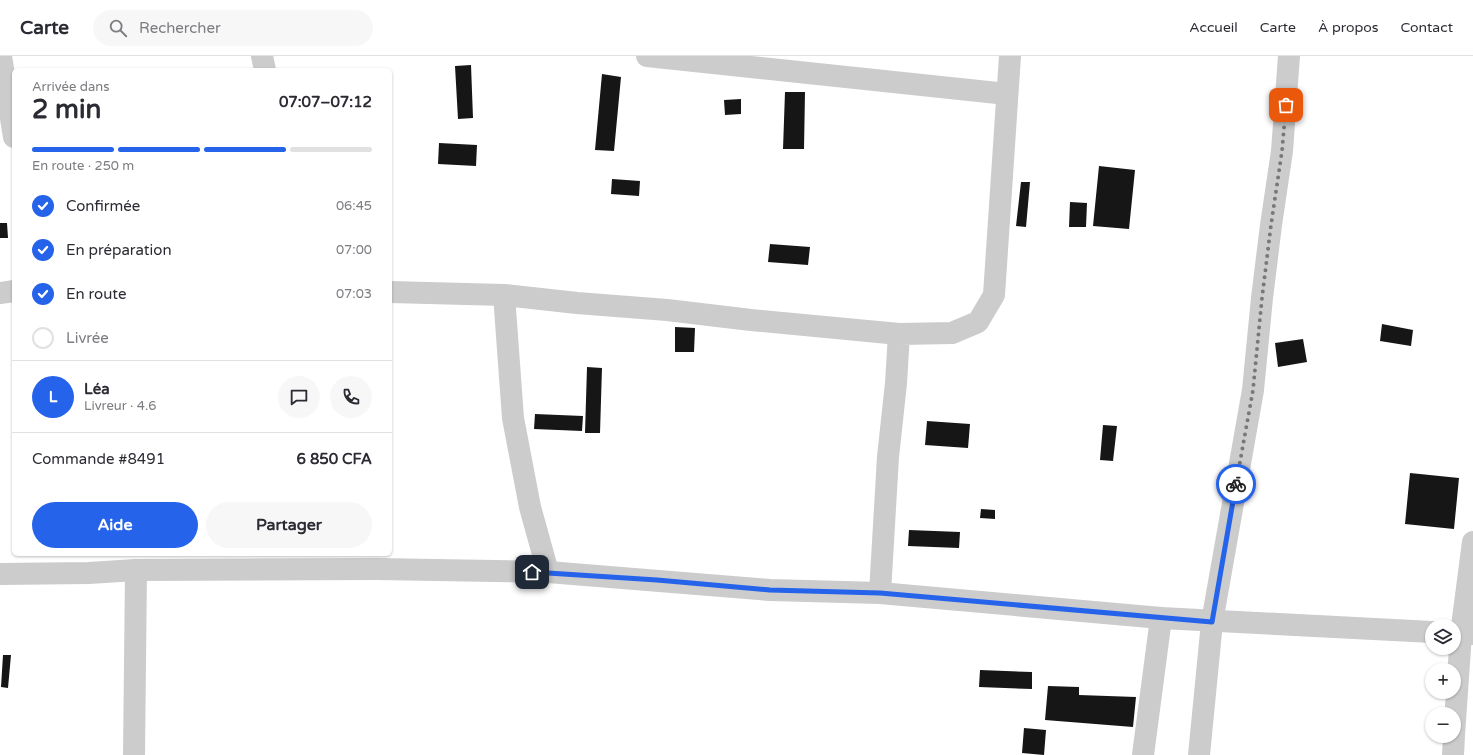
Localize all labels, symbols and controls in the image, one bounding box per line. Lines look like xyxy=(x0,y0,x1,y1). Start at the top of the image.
search box xyxy=(93,10,373,46)
text: Carte xyxy=(20,17,69,39)
icon: search xyxy=(107,17,129,39)
text: Rechercher xyxy=(139,19,221,37)
text: Accueil xyxy=(1189,19,1238,36)
text: Carte xyxy=(1260,19,1296,36)
text: À propos xyxy=(1318,19,1379,36)
text: Contact xyxy=(1401,19,1453,36)
text: Arrivée dans xyxy=(32,79,109,95)
pin xyxy=(1269,88,1303,122)
text: 07:07–07:12 xyxy=(279,93,372,111)
text: 2 min xyxy=(32,94,101,125)
icon: bag xyxy=(1275,94,1297,116)
text: En route · 250 m xyxy=(32,158,134,174)
icon: check xyxy=(32,195,54,217)
text: Confirmée xyxy=(66,197,140,215)
text: 06:45 xyxy=(336,198,372,214)
icon: check xyxy=(32,239,54,261)
text: En préparation xyxy=(66,241,172,259)
text: 07:00 xyxy=(336,242,372,258)
icon: check xyxy=(32,283,54,305)
text: En route xyxy=(66,285,126,303)
text: 07:03 xyxy=(336,286,372,302)
text: Livrée xyxy=(66,329,109,347)
button: chat xyxy=(278,376,320,418)
button: phone xyxy=(330,376,372,418)
text: Léa xyxy=(84,380,110,398)
text: L xyxy=(49,388,57,406)
text: Livreur · 4.6 xyxy=(84,398,157,414)
text: Commande #8491 xyxy=(32,450,165,468)
text: 6 850 CFA xyxy=(297,450,372,468)
courier xyxy=(1216,464,1256,504)
icon: bike xyxy=(1225,473,1247,495)
button: Aide xyxy=(32,502,198,548)
button: Partager xyxy=(206,502,372,548)
pin xyxy=(515,555,549,589)
icon: home xyxy=(521,561,543,583)
map controls xyxy=(1425,619,1461,743)
button: layers xyxy=(1425,619,1461,655)
button: + xyxy=(1425,663,1461,699)
button: − xyxy=(1425,707,1461,743)

